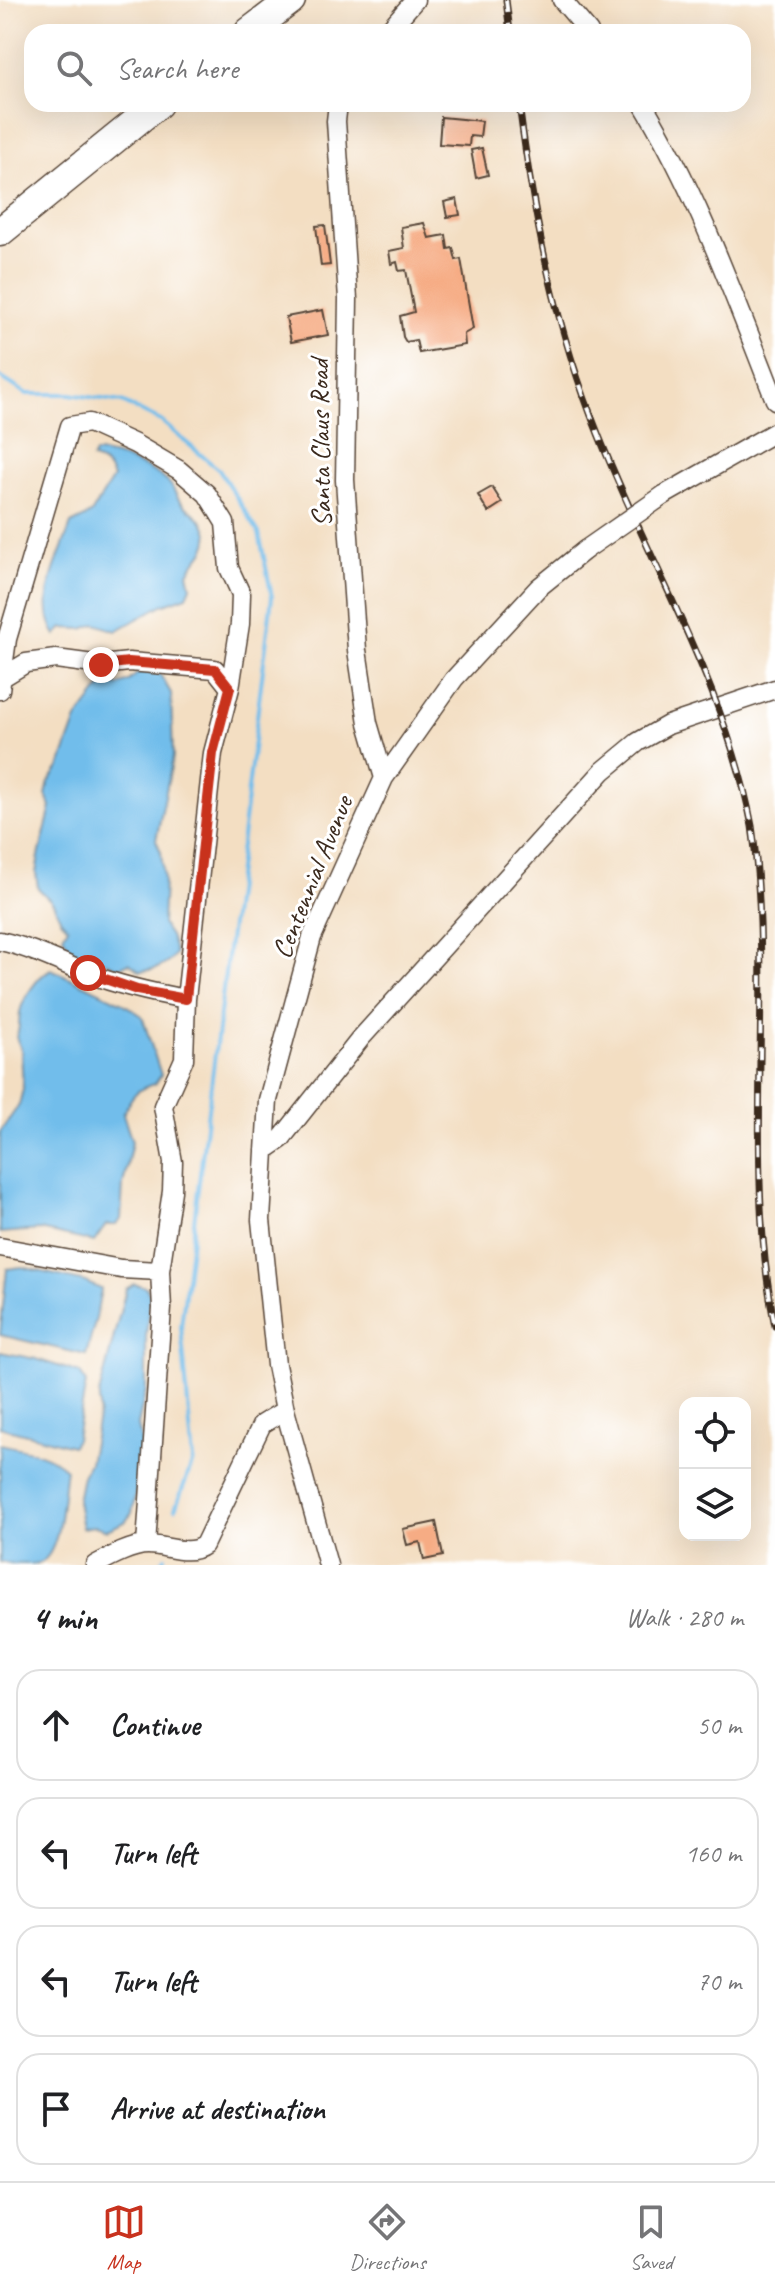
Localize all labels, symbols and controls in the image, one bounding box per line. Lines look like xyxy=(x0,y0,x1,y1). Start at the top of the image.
search box xyxy=(24,24,751,112)
icon: search xyxy=(52,46,96,90)
text: Search here xyxy=(116,49,238,87)
street label: Santa Claus Road xyxy=(301,355,339,527)
route end xyxy=(83,647,119,683)
street label: Centennial Avenue xyxy=(264,789,361,963)
route start xyxy=(70,955,106,991)
map controls xyxy=(679,1397,751,1541)
button: locate xyxy=(679,1397,751,1469)
button: layers xyxy=(679,1469,751,1541)
text: 4 min xyxy=(32,1596,97,1639)
text: Walk · 280 m xyxy=(626,1601,743,1634)
icon: ahead xyxy=(34,1703,78,1747)
text: Continue xyxy=(110,1706,200,1744)
text: 50 m xyxy=(697,1709,741,1742)
icon: left xyxy=(34,1831,78,1875)
text: Turn left xyxy=(110,1834,197,1872)
text: 160 m xyxy=(685,1837,741,1870)
icon: left xyxy=(34,1959,78,2003)
text: Turn left xyxy=(110,1962,197,2000)
text: 70 m xyxy=(697,1965,741,1998)
icon: arrive xyxy=(34,2087,78,2131)
text: Arrive at destination xyxy=(110,2090,325,2128)
tab: Map xyxy=(102,2200,146,2276)
tab: Directions xyxy=(349,2200,426,2276)
tab: Saved xyxy=(629,2200,673,2276)

